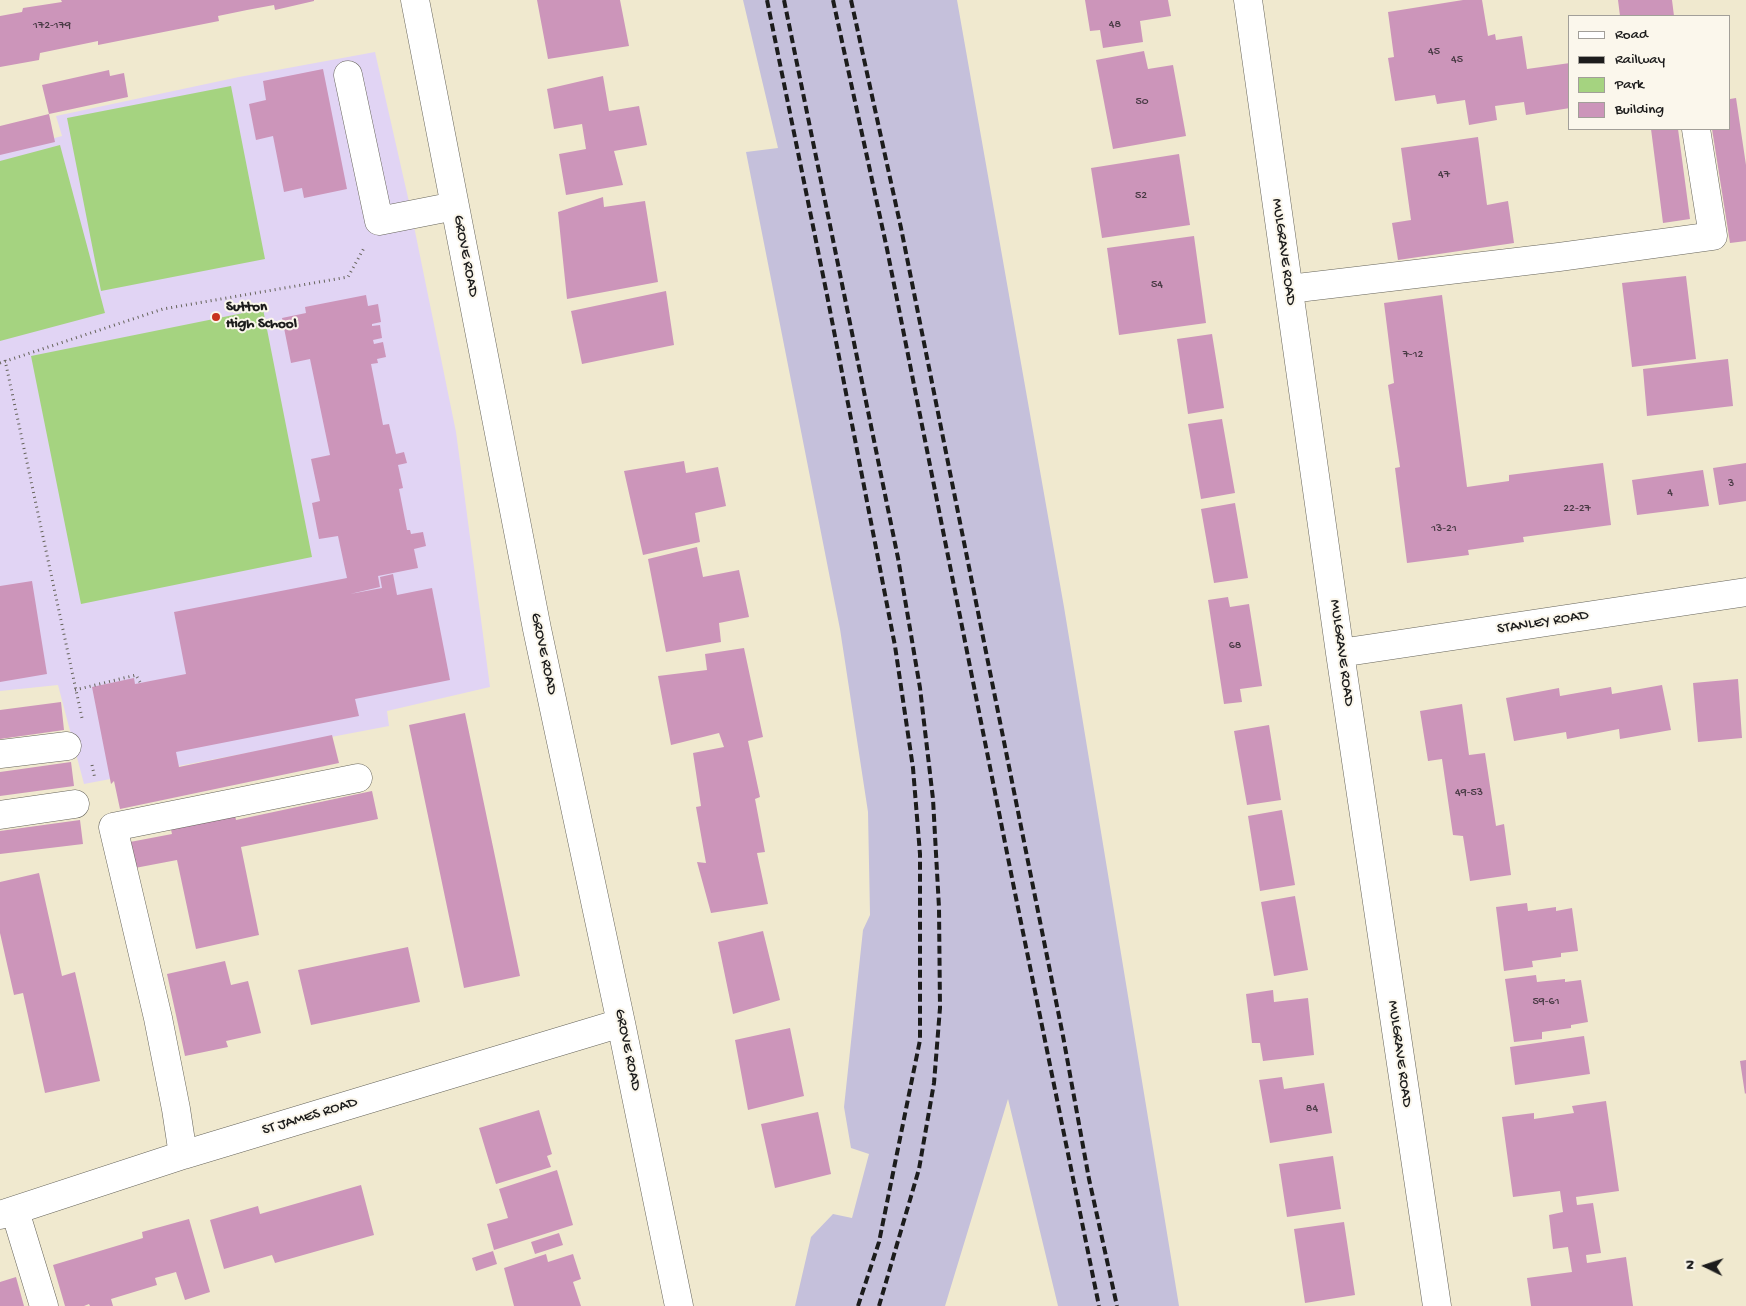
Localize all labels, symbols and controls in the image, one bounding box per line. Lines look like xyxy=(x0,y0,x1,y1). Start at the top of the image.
legend xyxy=(1568,15,1731,130)
house number: 48 xyxy=(1109,18,1121,32)
house number: 172-179 xyxy=(33,19,71,33)
text: Road xyxy=(1615,26,1648,44)
house number: 45 xyxy=(1428,45,1440,59)
text: Railway xyxy=(1615,51,1665,69)
house number: 45 xyxy=(1451,53,1463,67)
text: Park xyxy=(1615,76,1644,94)
house number: 50 xyxy=(1135,95,1149,109)
text: Building xyxy=(1615,101,1664,119)
house number: 47 xyxy=(1438,168,1450,182)
house number: 52 xyxy=(1135,189,1147,203)
street label: MULGRAVE ROAD xyxy=(1267,198,1299,306)
street label: GROVE ROAD xyxy=(448,213,482,299)
house number: 54 xyxy=(1151,278,1163,292)
place label: Sutton High School xyxy=(226,299,297,334)
marker: Sutton High School xyxy=(210,311,222,323)
house number: 7-12 xyxy=(1403,348,1423,362)
house number: 3 xyxy=(1728,477,1734,491)
house number: 4 xyxy=(1667,486,1673,500)
house number: 22-27 xyxy=(1563,502,1591,516)
house number: 13-21 xyxy=(1431,522,1457,536)
street label: MULGRAVE ROAD xyxy=(1325,599,1357,707)
street label: STANLEY ROAD xyxy=(1496,607,1590,639)
street label: GROVE ROAD xyxy=(526,611,560,697)
house number: 68 xyxy=(1229,639,1241,653)
house number: 49-53 xyxy=(1455,786,1483,800)
house number: 59-61 xyxy=(1532,995,1560,1009)
street label: MULGRAVE ROAD xyxy=(1383,1000,1415,1108)
street label: GROVE ROAD xyxy=(610,1007,644,1093)
street label: ST JAMES ROAD xyxy=(260,1094,360,1140)
house number: 84 xyxy=(1306,1102,1318,1116)
north arrow xyxy=(1681,1241,1731,1291)
text: N xyxy=(1682,1260,1699,1270)

